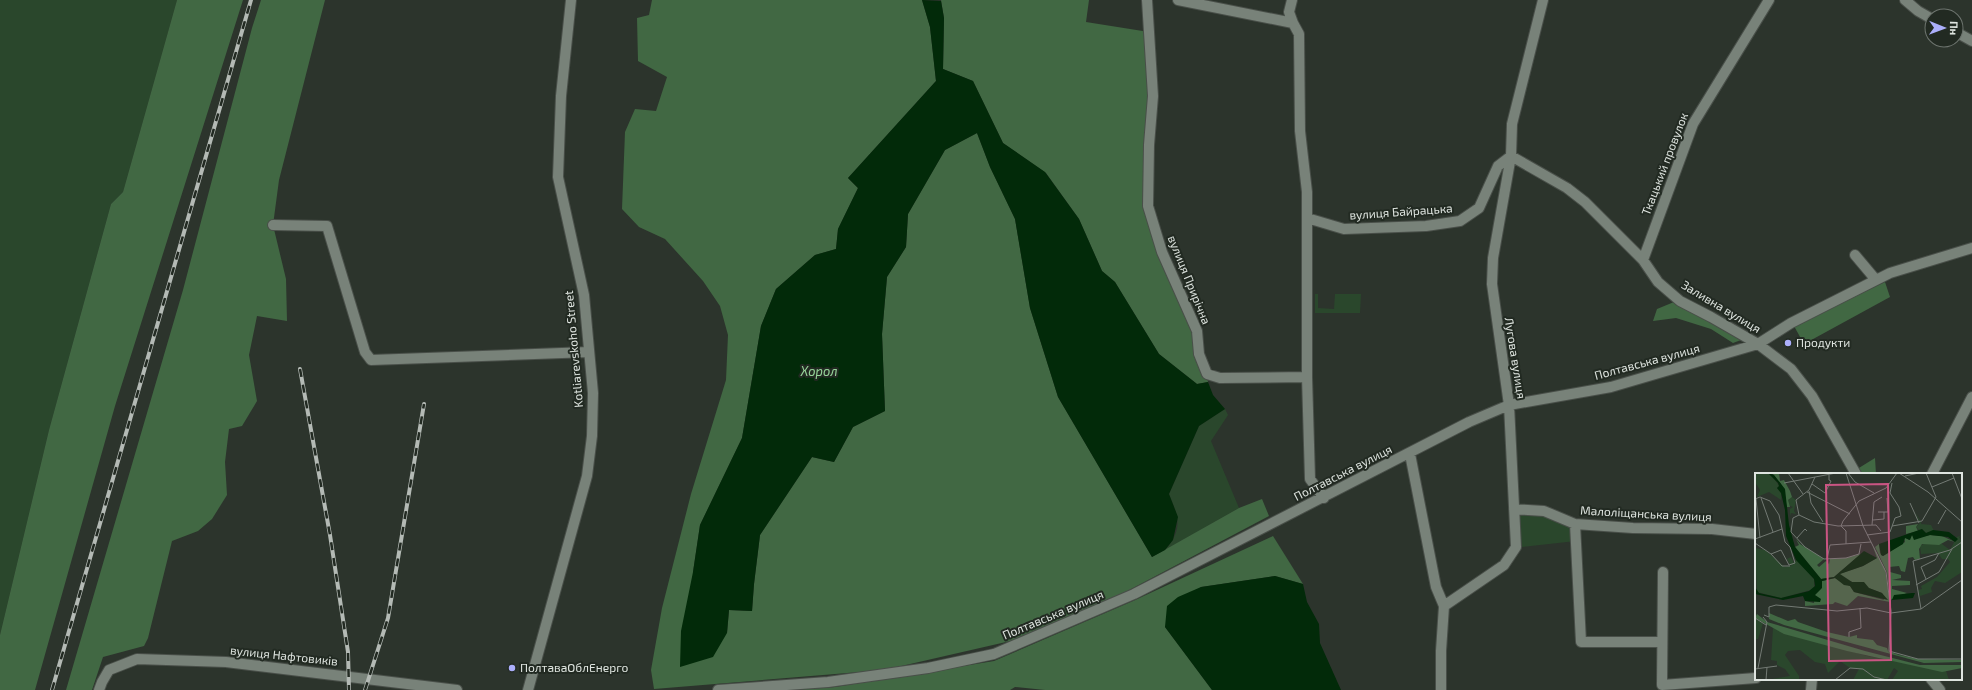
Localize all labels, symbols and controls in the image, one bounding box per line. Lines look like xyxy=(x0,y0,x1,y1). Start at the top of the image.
north arrow xyxy=(1924,8,1964,48)
text: Пн xyxy=(1948,21,1961,35)
street label: Ткацький провулок xyxy=(1638,110,1691,217)
street label: вулиця Байрацька xyxy=(1349,200,1453,223)
street label: вулиця Прирічна xyxy=(1165,233,1214,327)
street label: Заливна вулиця xyxy=(1679,277,1764,336)
street label: Kotliarevskoho Street xyxy=(561,290,585,408)
street label: Лугова вулиця xyxy=(1502,316,1529,400)
place label: Продукти xyxy=(1796,335,1850,350)
marker: Продукти xyxy=(1783,338,1793,348)
street label: Полтавська вулиця xyxy=(1593,340,1701,383)
water label: Хорол xyxy=(799,363,838,379)
street label: Полтавська вулиця xyxy=(1291,441,1395,504)
inset map xyxy=(1755,473,1962,680)
street label: Малоліщанська вулиця xyxy=(1580,503,1712,524)
street label: Полтавська вулиця xyxy=(1000,586,1106,643)
street label: вулиця Нафтовиків xyxy=(229,642,339,669)
place label: ПолтаваОблЕнерго xyxy=(520,660,629,674)
marker: ПолтаваОблЕнерго xyxy=(507,663,517,673)

